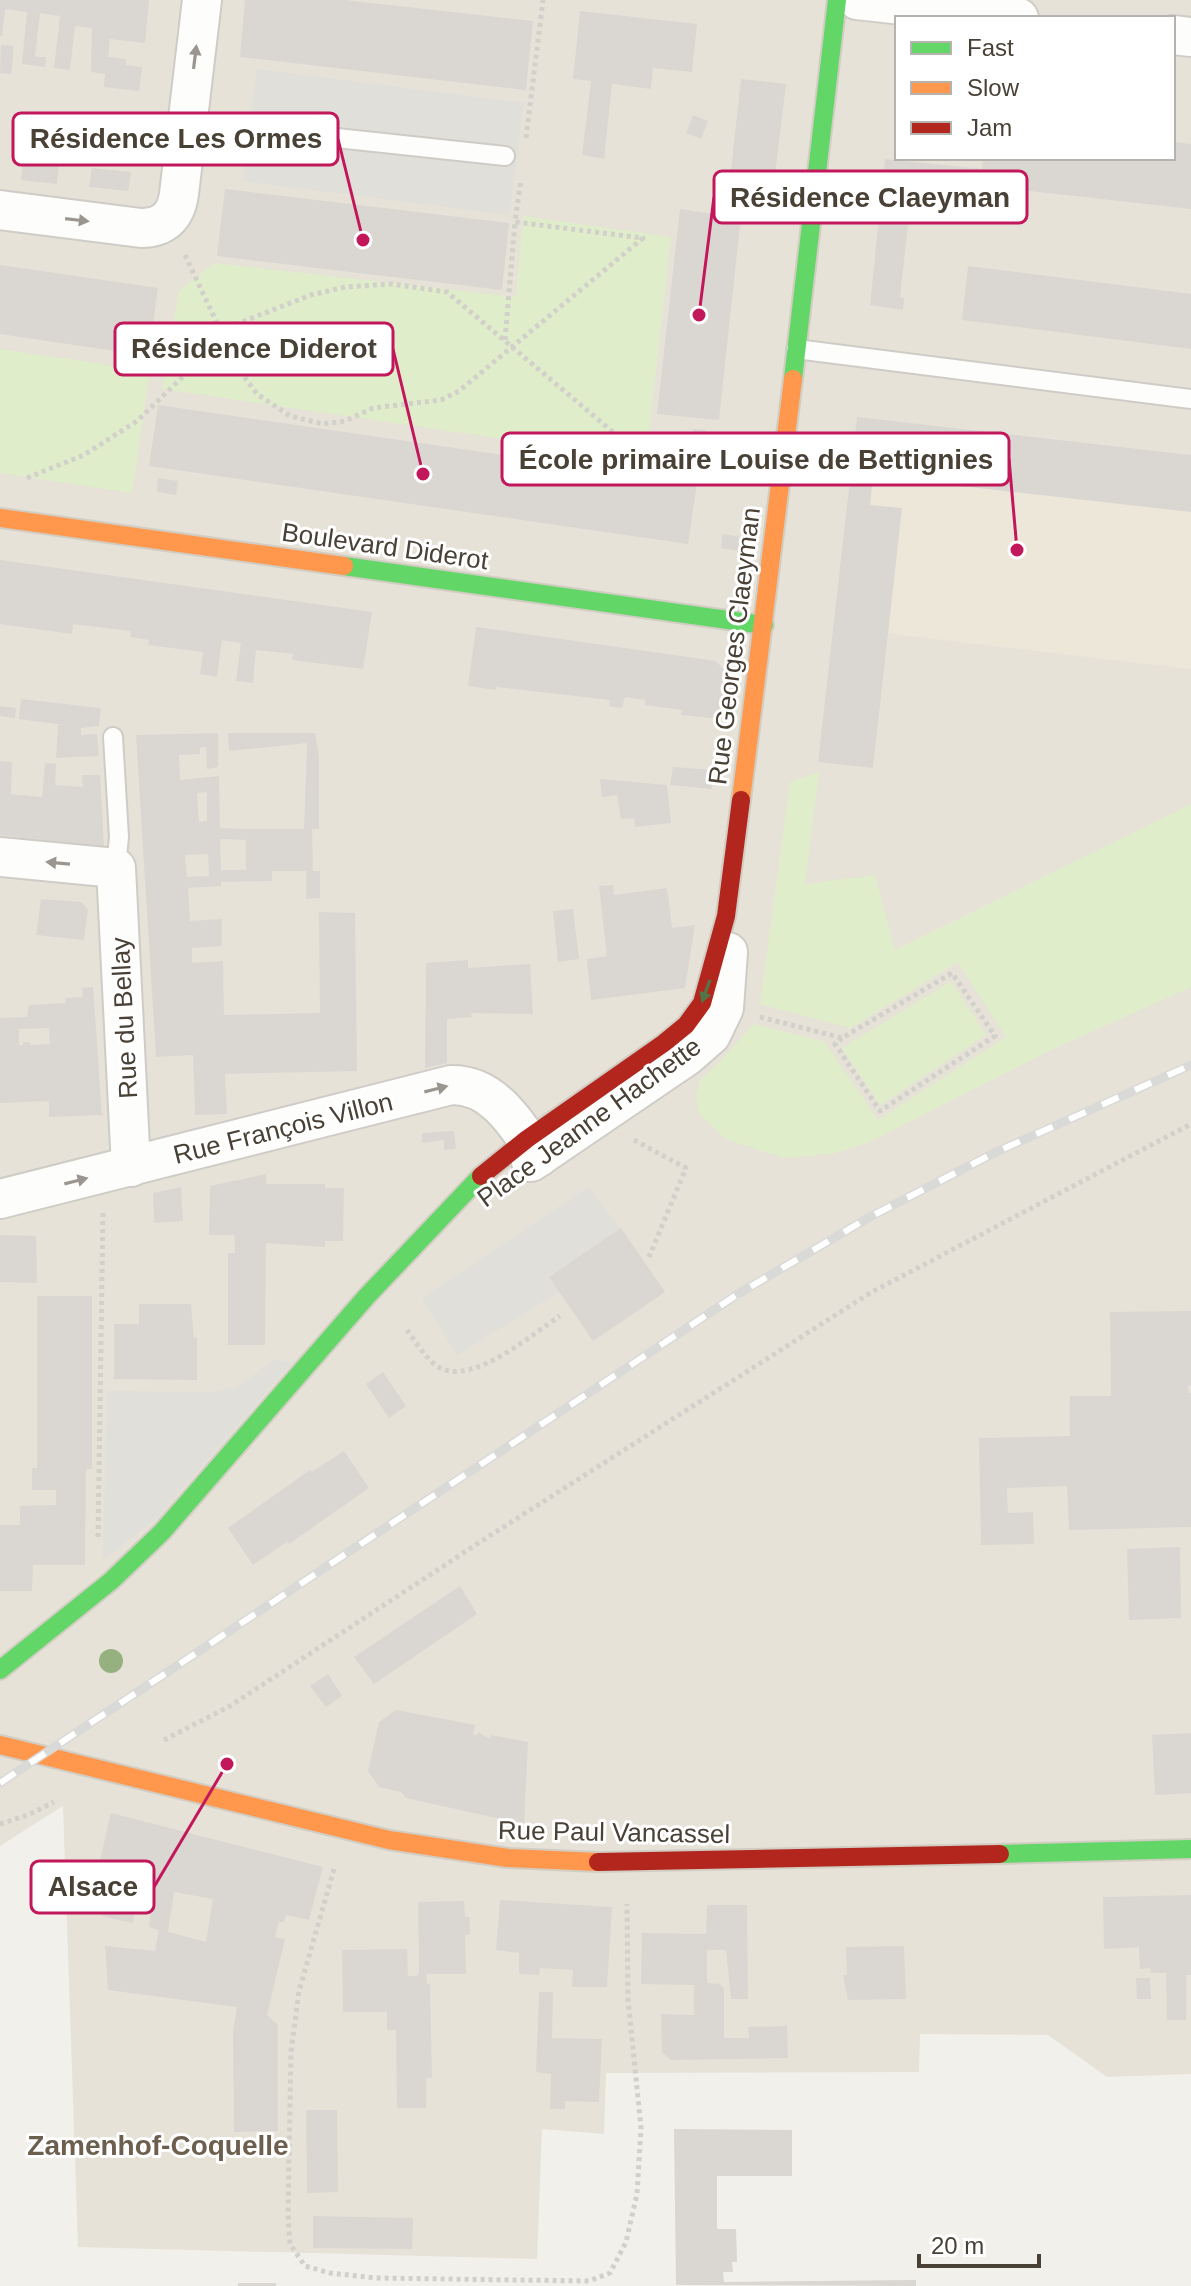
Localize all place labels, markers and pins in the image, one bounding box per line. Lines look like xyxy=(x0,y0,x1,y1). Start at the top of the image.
callout: Résidence Les Ormes xyxy=(13,113,338,165)
callout: Résidence Claeyman xyxy=(714,171,1027,223)
callout: Résidence Diderot xyxy=(115,323,393,375)
callout: École primaire Louise de Bettignies xyxy=(502,433,1009,485)
callout: Alsace xyxy=(31,1861,154,1913)

